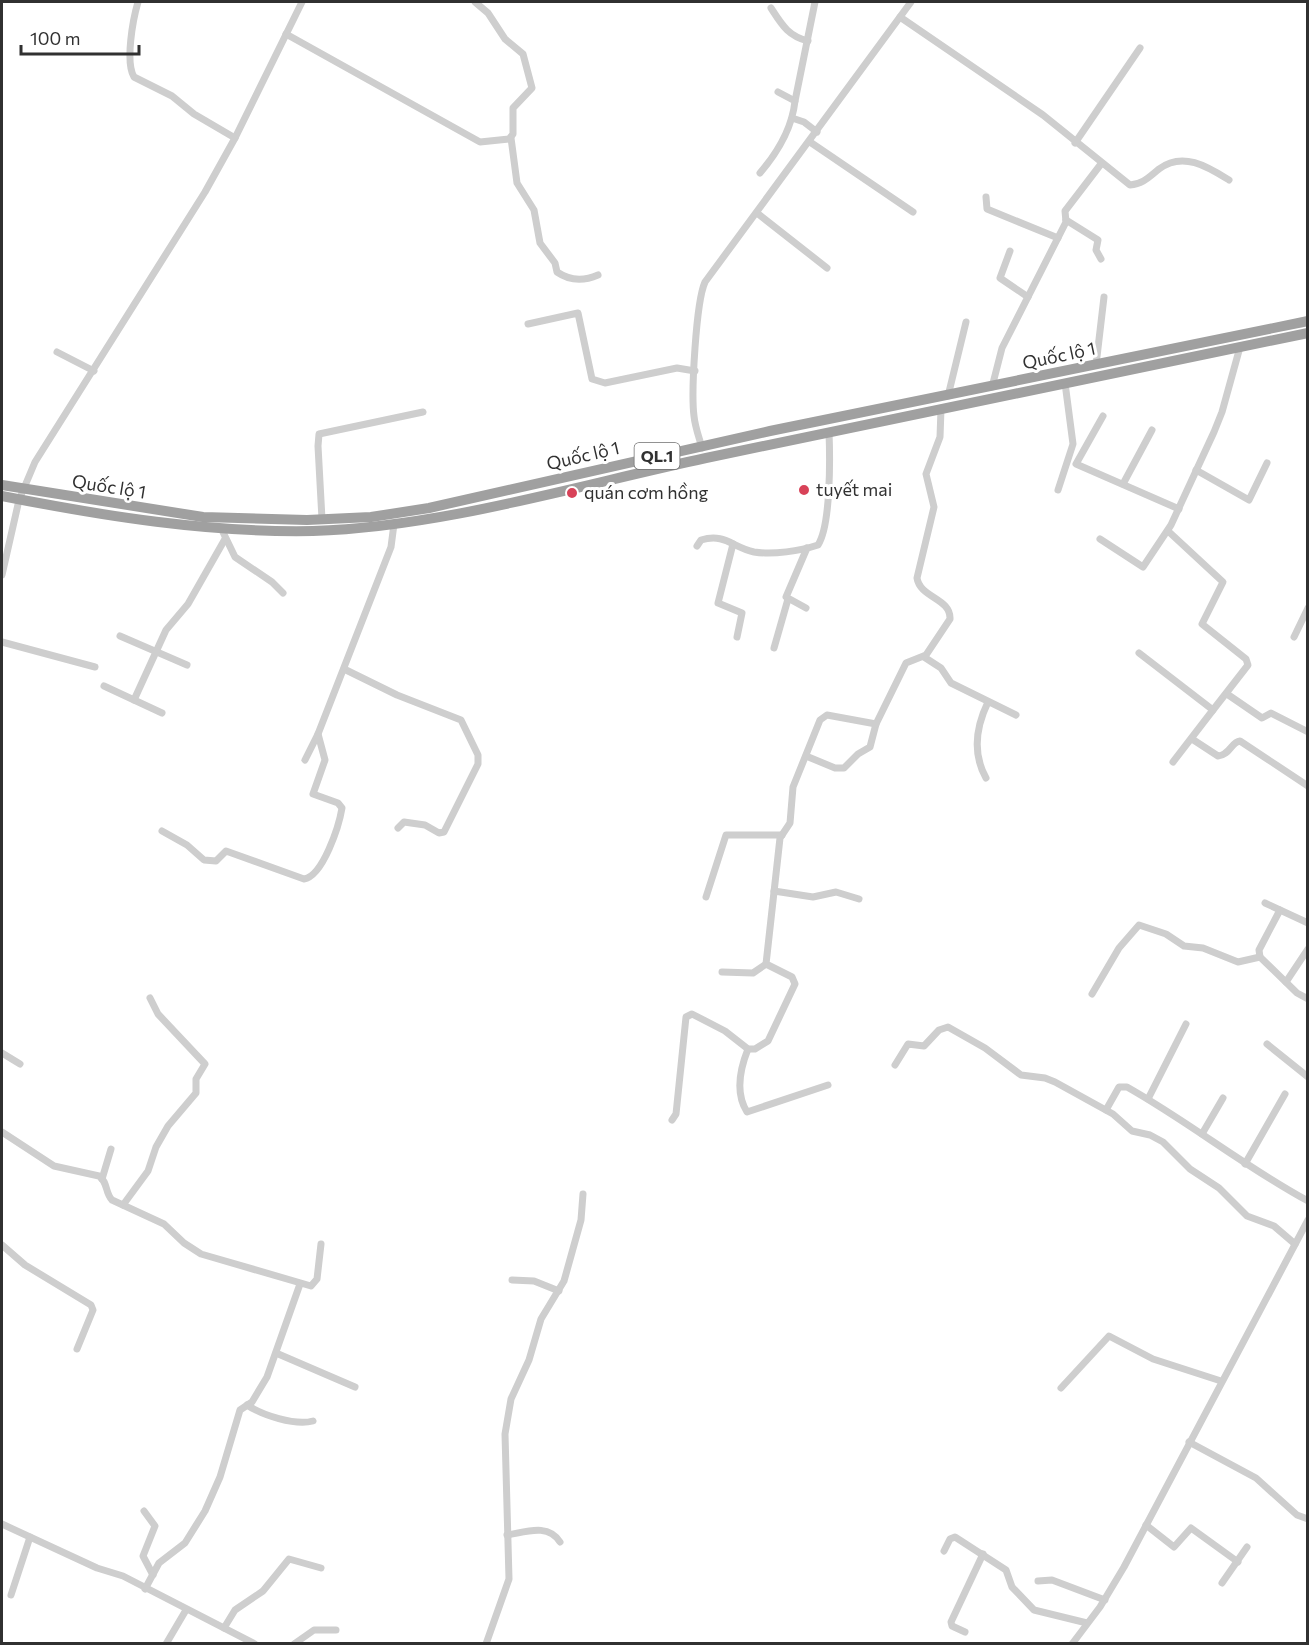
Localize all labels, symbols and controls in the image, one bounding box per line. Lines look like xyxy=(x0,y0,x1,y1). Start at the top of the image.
scale bar xyxy=(21,18,140,56)
text: 100 m xyxy=(30,27,80,49)
street label: Quốc lộ 1 xyxy=(1020,337,1097,374)
street label: Quốc lộ 1 xyxy=(544,436,621,474)
road number: QL.1 xyxy=(634,443,680,469)
street label: Quốc lộ 1 xyxy=(71,469,148,503)
place label: tuyết mai xyxy=(816,478,892,500)
place label: quán cơm hồng xyxy=(584,481,709,503)
marker: tuyết mai xyxy=(797,483,811,497)
marker: quán cơm hồng xyxy=(565,486,579,500)

